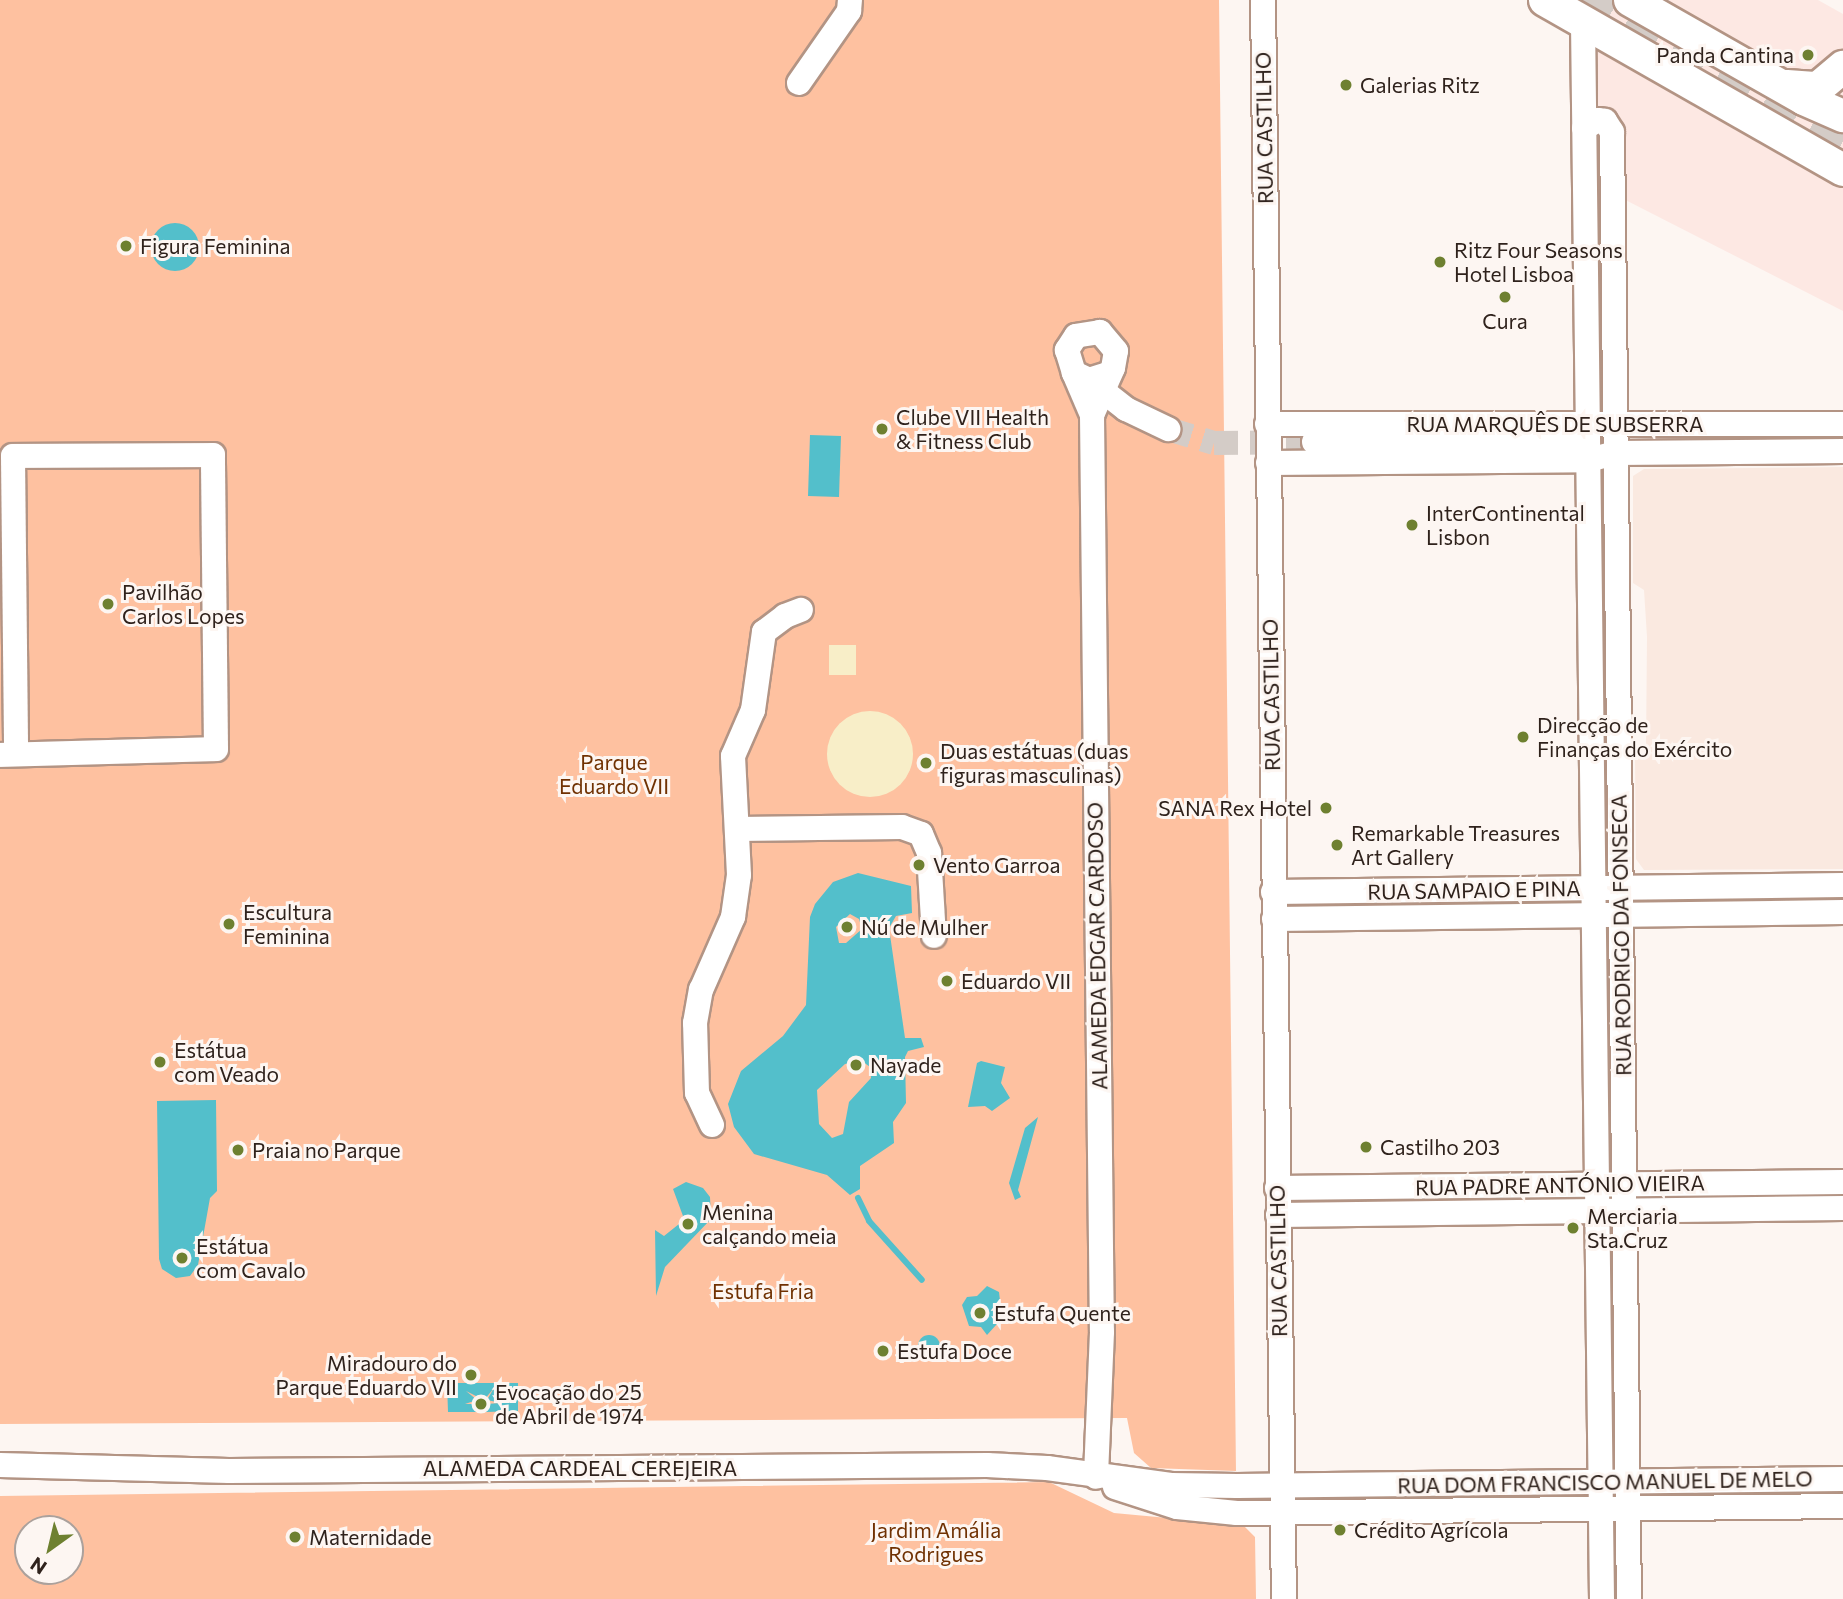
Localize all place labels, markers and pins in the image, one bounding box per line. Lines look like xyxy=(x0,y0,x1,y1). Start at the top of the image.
place label: Panda Cantina xyxy=(1656,42,1794,68)
marker: Panda Cantina xyxy=(1800,47,1816,63)
place label: Galerias Ritz xyxy=(1360,72,1480,98)
marker: Galerias Ritz xyxy=(1338,77,1354,93)
place label: Figura Feminina xyxy=(140,233,291,259)
place label: Ritz Four Seasons Hotel Lisboa xyxy=(1454,237,1623,287)
marker: Figura Feminina xyxy=(118,238,134,254)
marker: Ritz Four Seasons Hotel Lisboa xyxy=(1432,254,1448,270)
marker: Cura xyxy=(1497,289,1513,305)
place label: Cura xyxy=(1482,308,1528,334)
place label: Clube VII Health & Fitness Club xyxy=(896,404,1049,454)
marker: Clube VII Health & Fitness Club xyxy=(874,421,890,437)
place label: InterContinental Lisbon xyxy=(1426,500,1585,550)
marker: InterContinental Lisbon xyxy=(1404,517,1420,533)
place label: Pavilhão Carlos Lopes xyxy=(122,579,245,629)
marker: Pavilhão Carlos Lopes xyxy=(100,596,116,612)
place label: Direcção de Finanças do Exército xyxy=(1537,712,1732,762)
marker: Direcção de Finanças do Exército xyxy=(1515,729,1531,745)
place label: Duas estátuas (duas figuras masculinas) xyxy=(940,738,1128,788)
marker: Duas estátuas (duas figuras masculinas) xyxy=(918,755,934,771)
place label: SANA Rex Hotel xyxy=(1158,795,1312,821)
marker: SANA Rex Hotel xyxy=(1318,800,1334,816)
place label: Remarkable Treasures Art Gallery xyxy=(1351,820,1560,870)
marker: Remarkable Treasures Art Gallery xyxy=(1329,837,1345,853)
place label: Vento Garroa xyxy=(933,852,1060,878)
marker: Vento Garroa xyxy=(911,857,927,873)
place label: Escultura Feminina xyxy=(243,899,332,949)
place label: Nú de Mulher xyxy=(861,914,988,940)
marker: Escultura Feminina xyxy=(221,916,237,932)
marker: Nú de Mulher xyxy=(839,919,855,935)
place label: Eduardo VII xyxy=(961,968,1071,994)
marker: Eduardo VII xyxy=(939,973,955,989)
place label: Estátua com Veado xyxy=(174,1037,279,1087)
place label: Nayade xyxy=(870,1052,941,1078)
marker: Estátua com Veado xyxy=(152,1054,168,1070)
marker: Nayade xyxy=(848,1057,864,1073)
place label: Castilho 203 xyxy=(1380,1134,1500,1160)
place label: Praia no Parque xyxy=(252,1137,401,1163)
marker: Castilho 203 xyxy=(1358,1139,1374,1155)
marker: Praia no Parque xyxy=(230,1142,246,1158)
place label: Menina calçando meia xyxy=(702,1199,837,1249)
place label: Merciaria Sta.Cruz xyxy=(1587,1203,1678,1253)
marker: Menina calçando meia xyxy=(680,1216,696,1232)
marker: Merciaria Sta.Cruz xyxy=(1565,1220,1581,1236)
place label: Estátua com Cavalo xyxy=(196,1233,306,1283)
marker: Estátua com Cavalo xyxy=(174,1250,190,1266)
place label: Estufa Quente xyxy=(994,1300,1131,1326)
marker: Estufa Quente xyxy=(972,1305,988,1321)
place label: Estufa Doce xyxy=(897,1338,1012,1364)
marker: Estufa Doce xyxy=(875,1343,891,1359)
place label: Miradouro do Parque Eduardo VII xyxy=(276,1350,457,1400)
marker: Miradouro do Parque Eduardo VII xyxy=(463,1367,479,1383)
place label: Evocação do 25 de Abril de 1974 xyxy=(495,1379,644,1429)
marker: Evocação do 25 de Abril de 1974 xyxy=(473,1396,489,1412)
place label: Crédito Agrícola xyxy=(1354,1517,1508,1543)
marker: Crédito Agrícola xyxy=(1332,1522,1348,1538)
place label: Maternidade xyxy=(309,1524,432,1550)
marker: Maternidade xyxy=(287,1529,303,1545)

